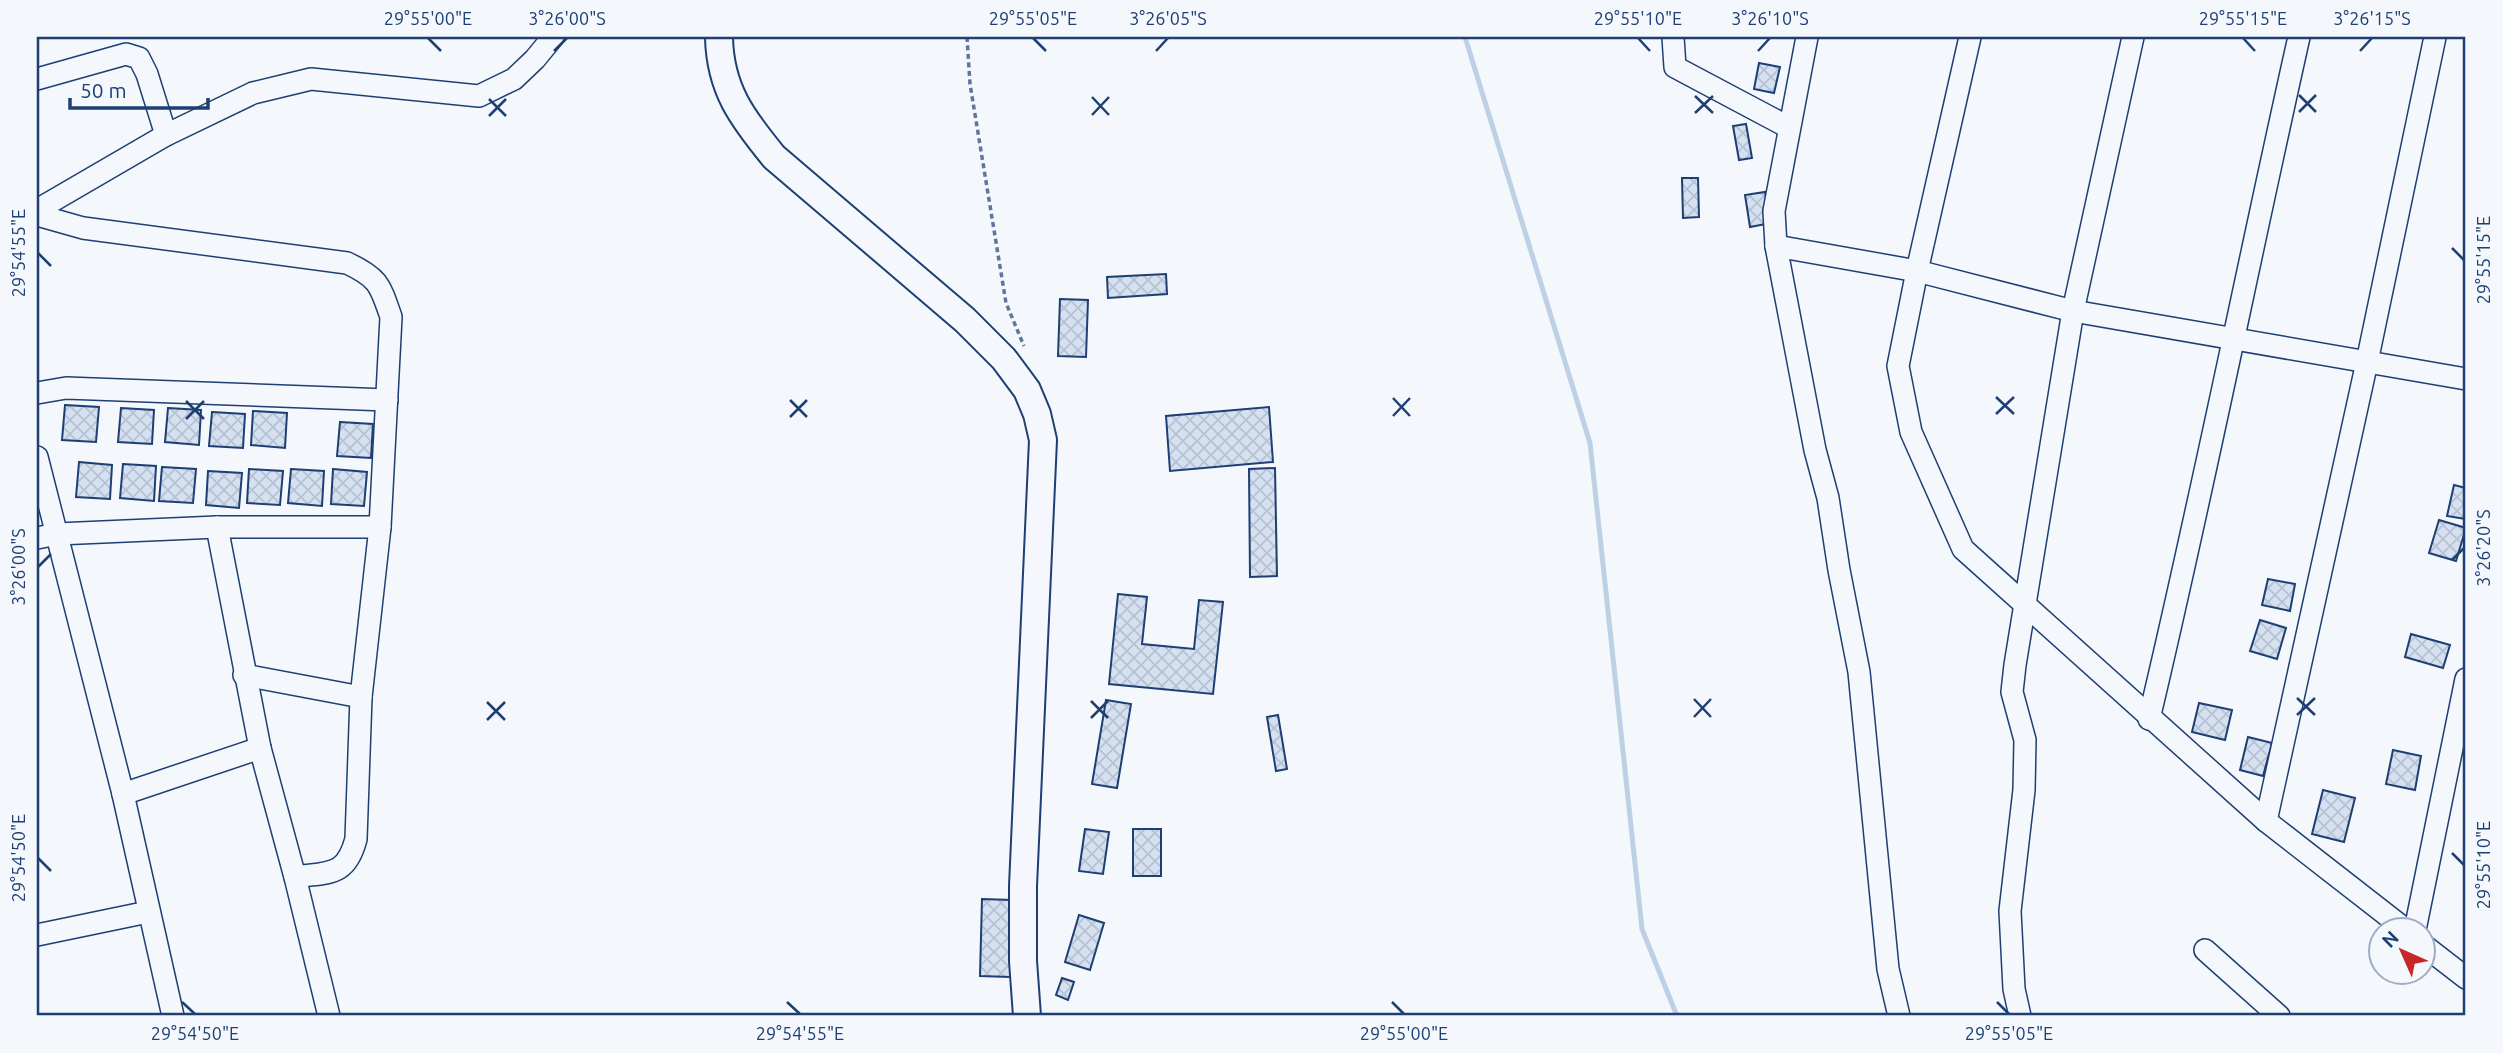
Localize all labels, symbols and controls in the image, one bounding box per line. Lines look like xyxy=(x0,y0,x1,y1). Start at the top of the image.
text: 29°55'00"E xyxy=(384,8,472,28)
text: 3°26'00"S xyxy=(528,8,606,28)
text: 29°55'05"E xyxy=(989,8,1077,28)
text: 3°26'05"S xyxy=(1129,8,1207,28)
text: 29°55'10"E xyxy=(1594,8,1682,28)
text: 3°26'10"S xyxy=(1731,8,1809,28)
text: 29°55'15"E xyxy=(2199,8,2287,28)
text: 3°26'15"S xyxy=(2333,8,2411,28)
scale bar xyxy=(70,66,208,110)
text: 50 m xyxy=(80,78,127,102)
text: 29°54'55"E xyxy=(8,209,28,297)
text: 29°55'15"E xyxy=(2473,216,2493,304)
text: 3°26'20"S xyxy=(2473,509,2493,587)
text: 3°26'00"S xyxy=(8,528,28,606)
text: 29°54'50"E xyxy=(8,814,28,902)
text: 29°55'10"E xyxy=(2473,821,2493,909)
north arrow xyxy=(2366,916,2436,986)
text: N xyxy=(2377,926,2403,952)
text: 29°54'50"E xyxy=(151,1023,239,1043)
text: 29°54'55"E xyxy=(756,1023,844,1043)
text: 29°55'00"E xyxy=(1360,1023,1448,1043)
text: 29°55'05"E xyxy=(1965,1023,2053,1043)

